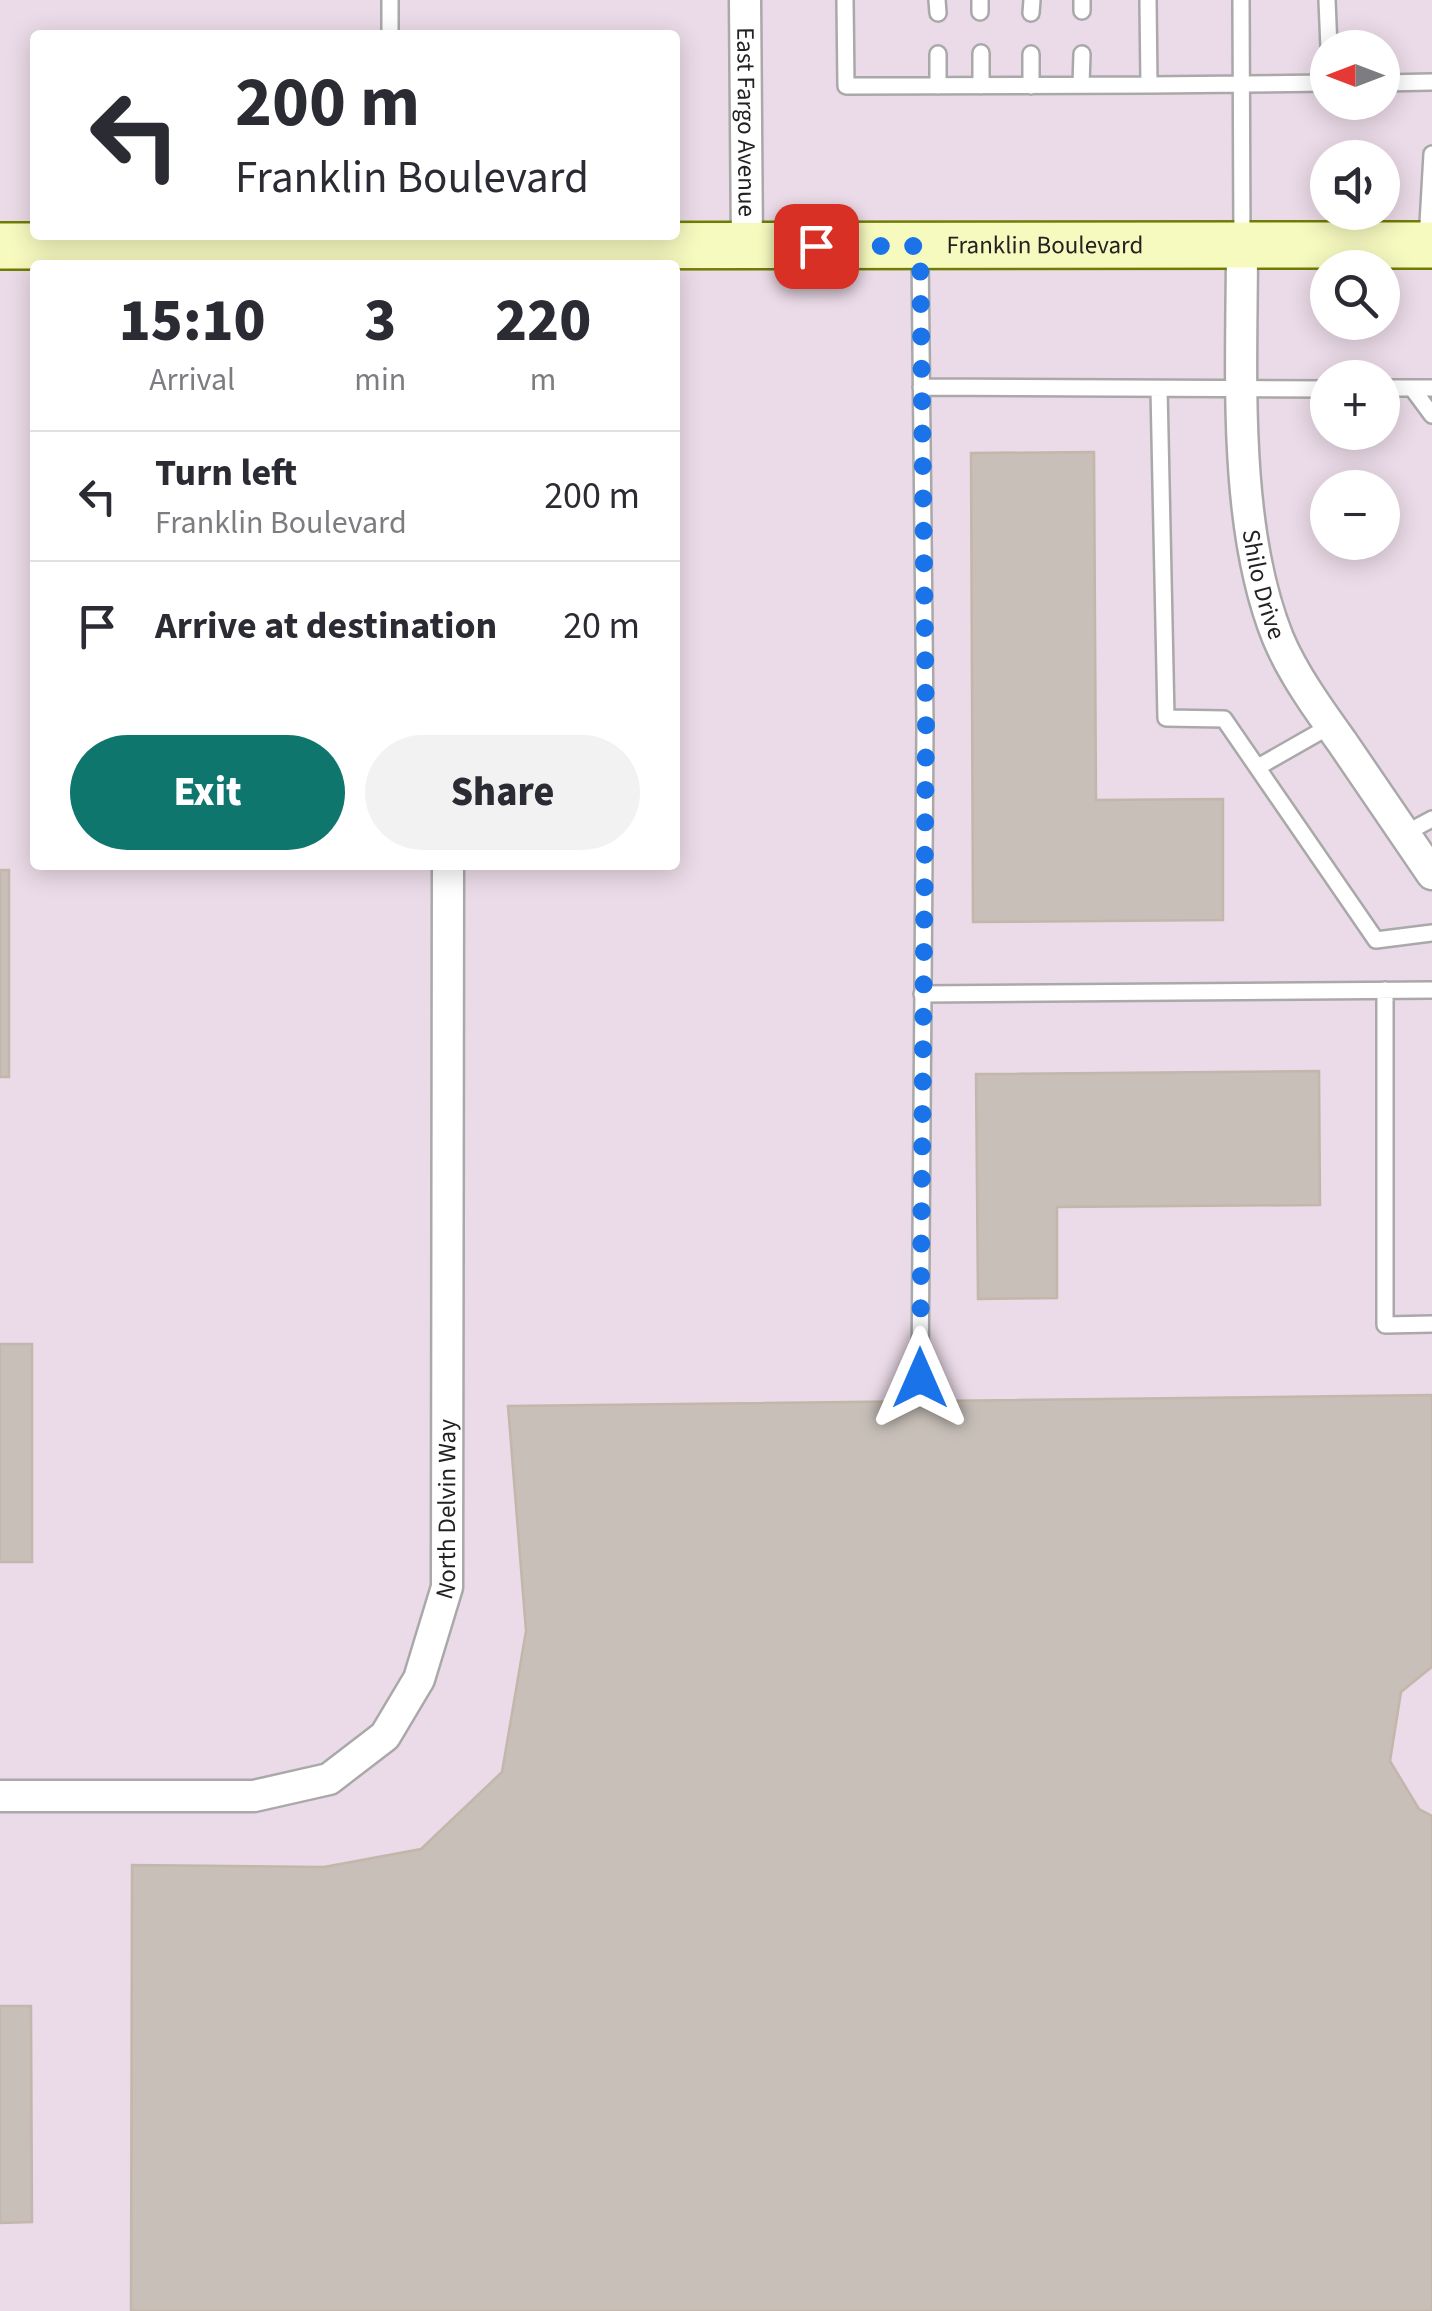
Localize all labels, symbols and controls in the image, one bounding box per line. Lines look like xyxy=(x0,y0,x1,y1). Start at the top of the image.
street label: East Fargo Avenue xyxy=(727,27,765,217)
north arrow xyxy=(1310,30,1400,120)
map controls xyxy=(1310,30,1400,560)
text: 200 m xyxy=(235,53,420,153)
icon: left xyxy=(70,70,200,200)
button: sound xyxy=(1310,140,1400,230)
text: Franklin Boulevard xyxy=(235,146,589,210)
pin xyxy=(774,204,859,289)
icon: arrive xyxy=(789,219,844,274)
street label: Franklin Boulevard xyxy=(947,227,1143,263)
button: search xyxy=(1310,250,1400,340)
text: 15:10 xyxy=(119,279,266,364)
text: 3 xyxy=(364,279,396,364)
text: 220 xyxy=(495,279,591,364)
text: Arrival xyxy=(149,357,235,403)
text: min xyxy=(354,357,406,403)
text: m xyxy=(530,357,556,403)
button: + xyxy=(1310,360,1400,450)
text: Turn left xyxy=(155,446,297,500)
icon: left xyxy=(70,469,125,524)
text: 200 m xyxy=(544,469,640,523)
button: − xyxy=(1310,470,1400,560)
text: Franklin Boulevard xyxy=(155,500,407,546)
street label: Shilo Drive xyxy=(1233,527,1295,645)
icon: arrive xyxy=(70,599,125,654)
text: Arrive at destination xyxy=(155,599,497,653)
text: 20 m xyxy=(563,599,640,653)
button: Exit xyxy=(70,735,345,850)
button: Share xyxy=(365,735,640,850)
position arrow xyxy=(868,1326,972,1430)
street label: North Delvin Way xyxy=(426,1419,465,1604)

